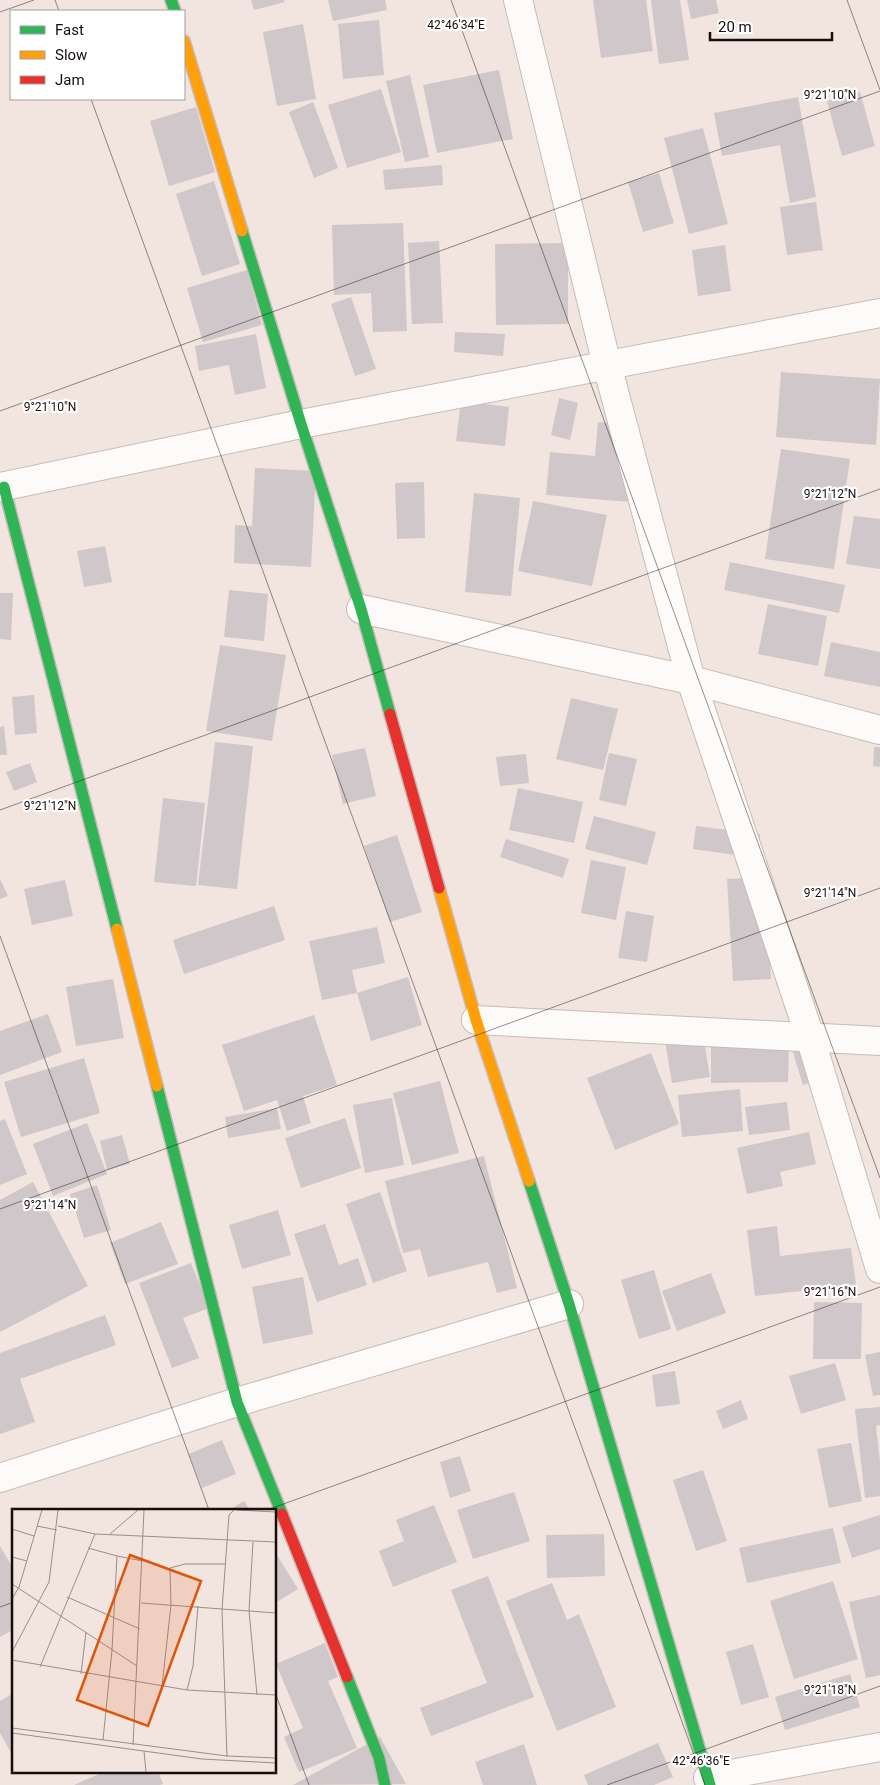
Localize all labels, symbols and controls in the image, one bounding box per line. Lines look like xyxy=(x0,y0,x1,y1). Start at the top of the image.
legend xyxy=(10,10,185,100)
scale bar xyxy=(710,10,832,42)
text: 42°46'34"E xyxy=(427,18,485,32)
text: 20 m xyxy=(718,18,752,36)
text: Fast xyxy=(55,21,84,39)
text: Slow xyxy=(55,46,87,64)
text: Jam xyxy=(55,71,85,89)
text: 9°21'10"N xyxy=(804,88,856,102)
text: 9°21'10"N xyxy=(24,400,76,414)
text: 9°21'12"N xyxy=(804,487,856,501)
text: 9°21'12"N xyxy=(24,799,76,813)
text: 9°21'14"N xyxy=(804,886,856,900)
text: 9°21'14"N xyxy=(24,1198,76,1212)
text: 9°21'16"N xyxy=(804,1285,856,1299)
inset map xyxy=(12,1509,276,1772)
text: 9°21'18"N xyxy=(804,1683,856,1697)
text: 42°46'36"E xyxy=(672,1754,730,1768)

